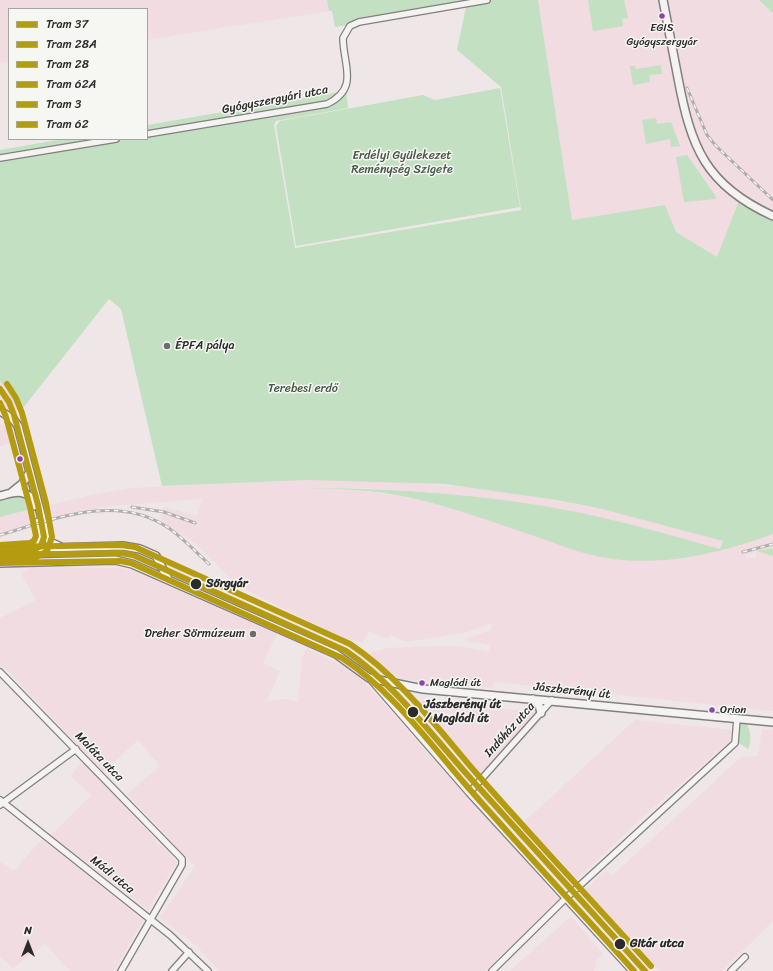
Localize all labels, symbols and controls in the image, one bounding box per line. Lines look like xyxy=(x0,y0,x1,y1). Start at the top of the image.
legend xyxy=(8,8,148,140)
marker: EGIS Gyógyszergyár xyxy=(657,11,667,21)
text: Tram 37 xyxy=(46,13,88,35)
place label: EGIS Gyógyszergyár xyxy=(626,21,698,47)
text: Tram 28A xyxy=(46,33,97,55)
text: Tram 28 xyxy=(46,53,89,75)
text: Tram 62A xyxy=(46,73,96,95)
street label: Gyógyszergyári utca xyxy=(221,83,329,117)
text: Tram 3 xyxy=(46,93,81,115)
text: Tram 62 xyxy=(46,113,89,135)
park label: Erdélyi Gyülekezet Reménység Szigete xyxy=(351,149,453,177)
place label: ÉPFA pálya xyxy=(175,339,234,353)
marker: ÉPFA pálya xyxy=(162,341,172,351)
park label: Terebesi erdő xyxy=(268,382,338,396)
unlabelled marker xyxy=(15,454,25,464)
marker: Sörgyár xyxy=(189,577,203,591)
place label: Sörgyár xyxy=(206,577,248,591)
place label: Dreher Sörmúzeum xyxy=(145,627,245,641)
marker: Dreher Sörmúzeum xyxy=(248,629,258,639)
place label: Maglódi út xyxy=(430,676,481,690)
marker: Maglódi út xyxy=(417,678,427,688)
street label: Jászberényi út xyxy=(533,680,611,702)
place label: Jászberényi út / Maglódi út xyxy=(424,698,501,726)
street label: Indóház utca xyxy=(482,700,538,760)
place label: Orion xyxy=(720,703,746,717)
marker: Jászberényi út / Maglódi út xyxy=(406,705,420,719)
marker: Orion xyxy=(707,705,717,715)
street label: Maláta utca xyxy=(72,729,126,785)
street label: Mádi utca xyxy=(87,853,137,897)
text: N xyxy=(24,921,32,940)
north arrow xyxy=(8,923,48,963)
marker: Gitár utca xyxy=(613,937,627,951)
place label: Gitár utca xyxy=(630,937,684,951)

